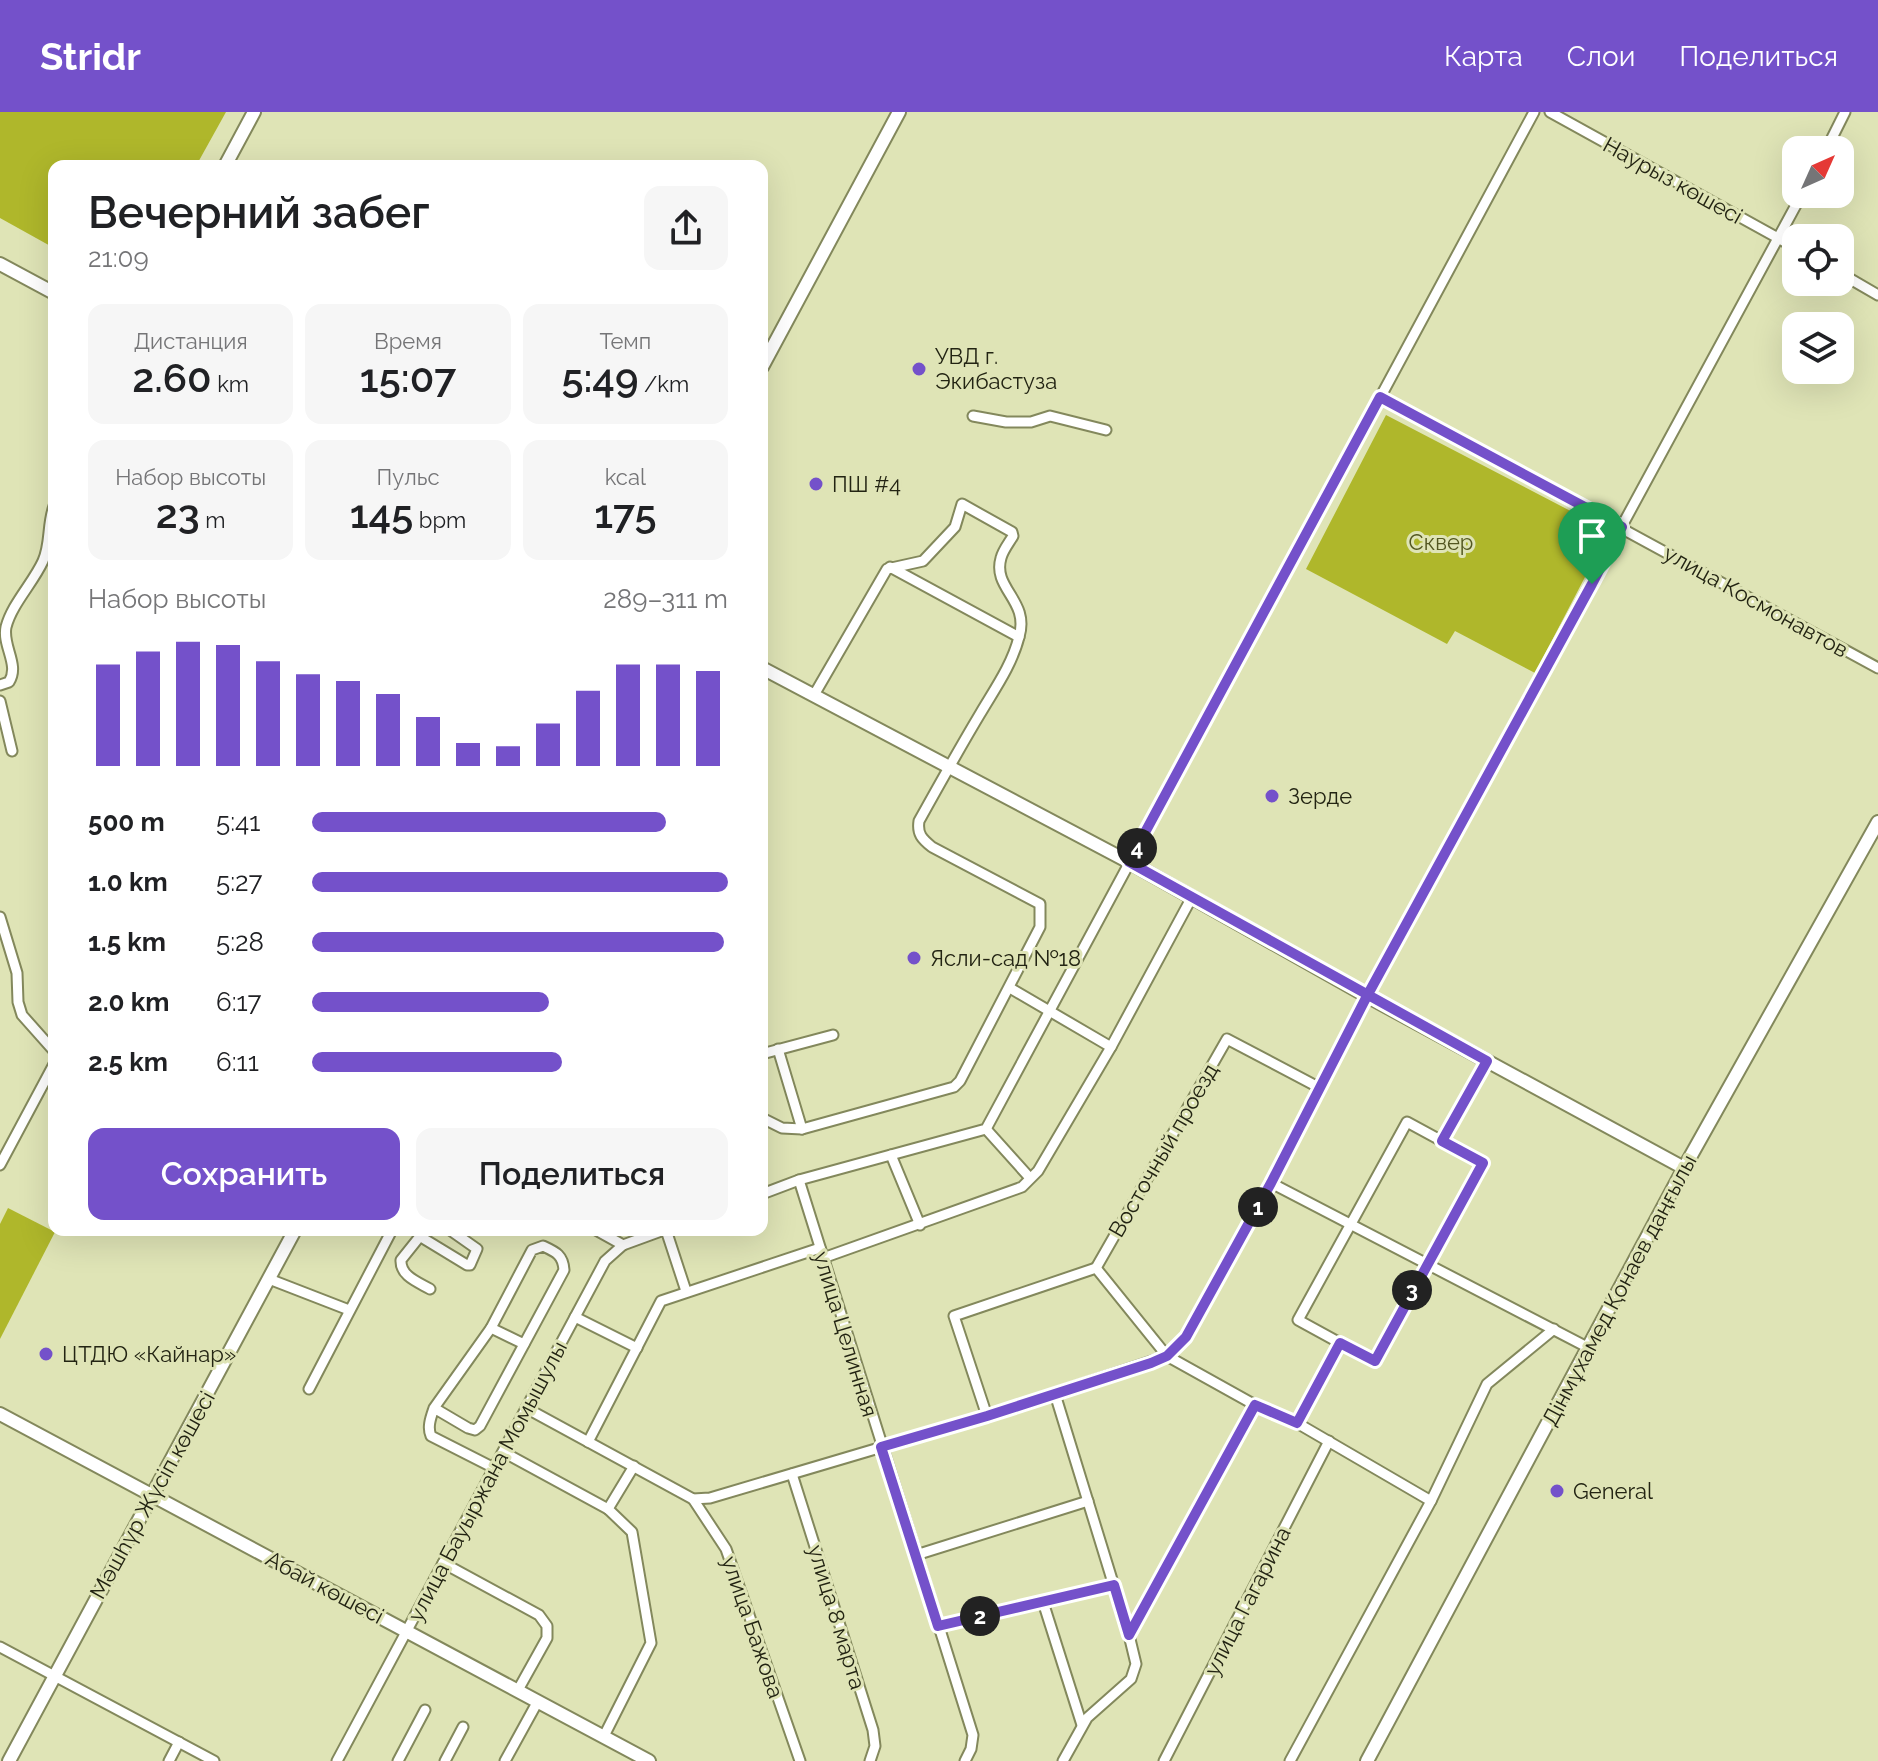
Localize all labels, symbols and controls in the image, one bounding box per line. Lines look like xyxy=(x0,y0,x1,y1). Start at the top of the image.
text: Stridr xyxy=(40,34,141,79)
text: Карта xyxy=(1444,40,1523,73)
text: Слои xyxy=(1567,40,1635,73)
text: Поделиться xyxy=(1679,40,1838,73)
street label: Наурыз көшесі xyxy=(1599,131,1747,229)
north arrow xyxy=(1782,136,1854,208)
map controls xyxy=(1782,136,1854,384)
button: share xyxy=(644,186,728,270)
text: Вечерний забег xyxy=(88,187,430,238)
button: locate xyxy=(1782,224,1854,296)
text: 21:09 xyxy=(88,243,149,273)
button: layers xyxy=(1782,312,1854,384)
text: Дистанция xyxy=(134,328,248,354)
text: Время xyxy=(374,328,442,354)
text: Темп xyxy=(599,328,651,354)
place label: УВД г. Экибастуза xyxy=(935,343,1057,394)
text: 2.60 xyxy=(132,354,212,401)
text: 15:07 xyxy=(360,354,456,401)
text: 5:49 xyxy=(561,354,638,401)
marker: УВД г. Экибастуза xyxy=(910,360,928,378)
text: km xyxy=(212,371,249,397)
text: /km xyxy=(638,371,689,397)
text: Набор высоты xyxy=(115,464,266,490)
text: Пульс xyxy=(377,464,439,490)
text: kcal xyxy=(605,464,646,490)
place label: ПШ #4 xyxy=(832,471,901,497)
marker: ПШ #4 xyxy=(807,475,825,493)
text: 23 xyxy=(156,490,200,537)
text: 145 xyxy=(350,490,413,537)
text: 175 xyxy=(594,490,656,537)
pin xyxy=(1558,502,1626,584)
text: m xyxy=(200,507,226,533)
text: bpm xyxy=(413,507,466,533)
icon: arrive xyxy=(1570,514,1614,558)
park label: Сквер xyxy=(1409,529,1473,555)
street label: улица Космонавтов xyxy=(1659,540,1853,662)
text: Набор высоты xyxy=(88,584,266,614)
text: 289–311 m xyxy=(603,584,728,614)
place label: Зерде xyxy=(1288,783,1352,809)
marker: Зерде xyxy=(1263,787,1281,805)
text: 500 m xyxy=(88,807,165,837)
text: 5:41 xyxy=(216,807,260,837)
pin: 4 xyxy=(1117,828,1157,868)
text: 4 xyxy=(1131,835,1143,861)
text: 1.0 km xyxy=(88,867,168,897)
text: 5:27 xyxy=(216,867,263,897)
text: 1.5 km xyxy=(88,927,166,957)
text: 5:28 xyxy=(216,927,264,957)
place label: Ясли-сад №18 xyxy=(930,945,1081,971)
marker: Ясли-сад №18 xyxy=(905,949,923,967)
text: 2.0 km xyxy=(88,987,169,1017)
text: 6:17 xyxy=(216,987,261,1017)
text: 2.5 km xyxy=(88,1047,168,1077)
text: 6:11 xyxy=(216,1047,259,1077)
street label: Восточный проезд xyxy=(1103,1058,1223,1241)
button: Сохранить xyxy=(88,1128,400,1220)
button: Поделиться xyxy=(416,1128,728,1220)
street label: Дінмұхамед Қонаев даңғылы xyxy=(1536,1150,1702,1430)
pin: 1 xyxy=(1238,1187,1278,1227)
text: 1 xyxy=(1253,1194,1263,1220)
street label: улица Целинная xyxy=(808,1248,884,1420)
pin: 3 xyxy=(1392,1270,1432,1310)
text: 3 xyxy=(1406,1277,1418,1303)
street label: улица Бауыржана Момышулы xyxy=(402,1337,572,1625)
place label: ЦТДЮ «Кайнар» xyxy=(62,1341,236,1367)
marker: ЦТДЮ «Кайнар» xyxy=(37,1345,55,1363)
street label: Мәшһүр Жүсіп көшесі xyxy=(84,1387,220,1603)
place label: General xyxy=(1573,1478,1653,1504)
marker: General xyxy=(1548,1482,1566,1500)
street label: улица Гагарина xyxy=(1198,1522,1296,1680)
street label: улица 8 марта xyxy=(803,1542,871,1692)
street label: Абай көшесі xyxy=(262,1545,388,1629)
street label: улица Бажова xyxy=(717,1553,789,1701)
pin: 2 xyxy=(960,1596,1000,1636)
text: 2 xyxy=(974,1603,986,1629)

